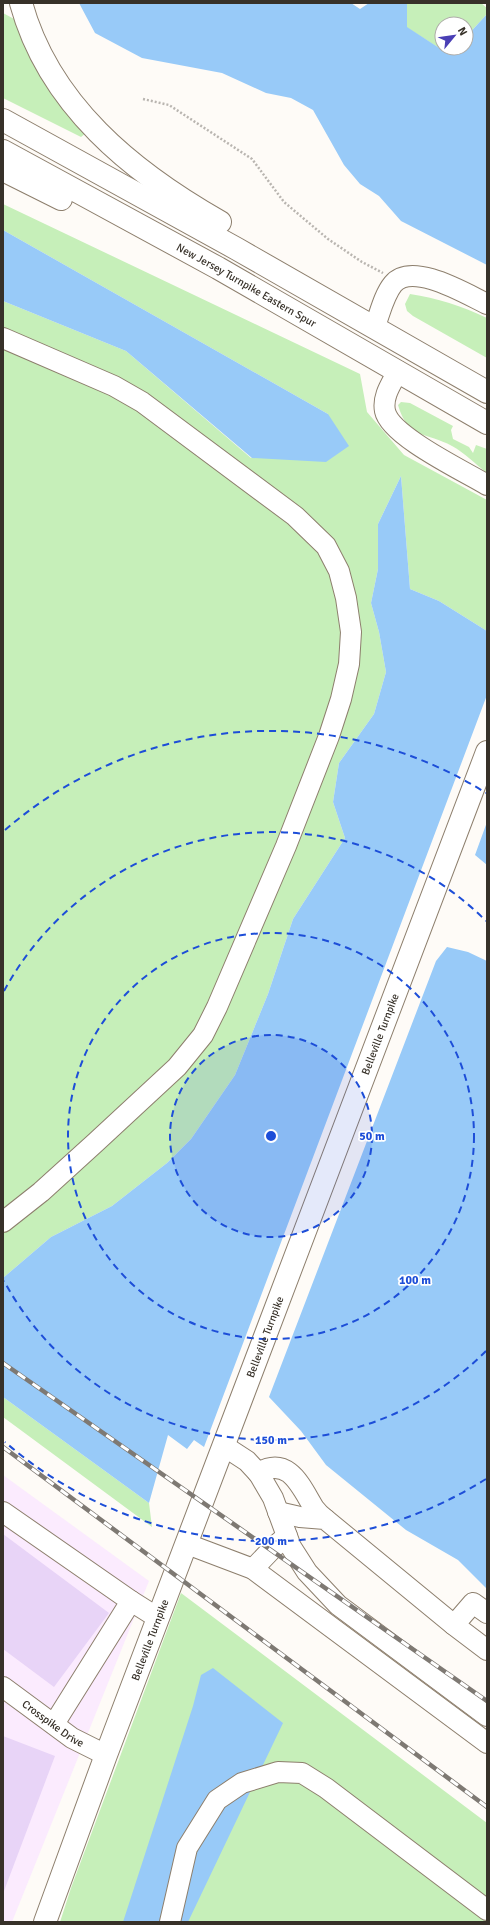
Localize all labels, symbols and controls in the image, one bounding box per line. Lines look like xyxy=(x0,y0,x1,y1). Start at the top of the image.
north arrow xyxy=(434,16,474,56)
text: N xyxy=(455,25,470,38)
street label: New Jersey Turnpike Eastern Spur xyxy=(174,240,319,330)
street label: Belleville Turnpike xyxy=(358,991,401,1077)
centre of rings xyxy=(264,1129,278,1143)
text: 50 m xyxy=(359,1129,385,1144)
text: 100 m xyxy=(399,1273,431,1288)
street label: Belleville Turnpike xyxy=(243,1294,286,1379)
text: 150 m xyxy=(255,1433,287,1448)
text: 200 m xyxy=(255,1534,287,1549)
street label: Belleville Turnpike xyxy=(128,1597,171,1682)
street label: Crosspike Drive xyxy=(20,1697,86,1749)

